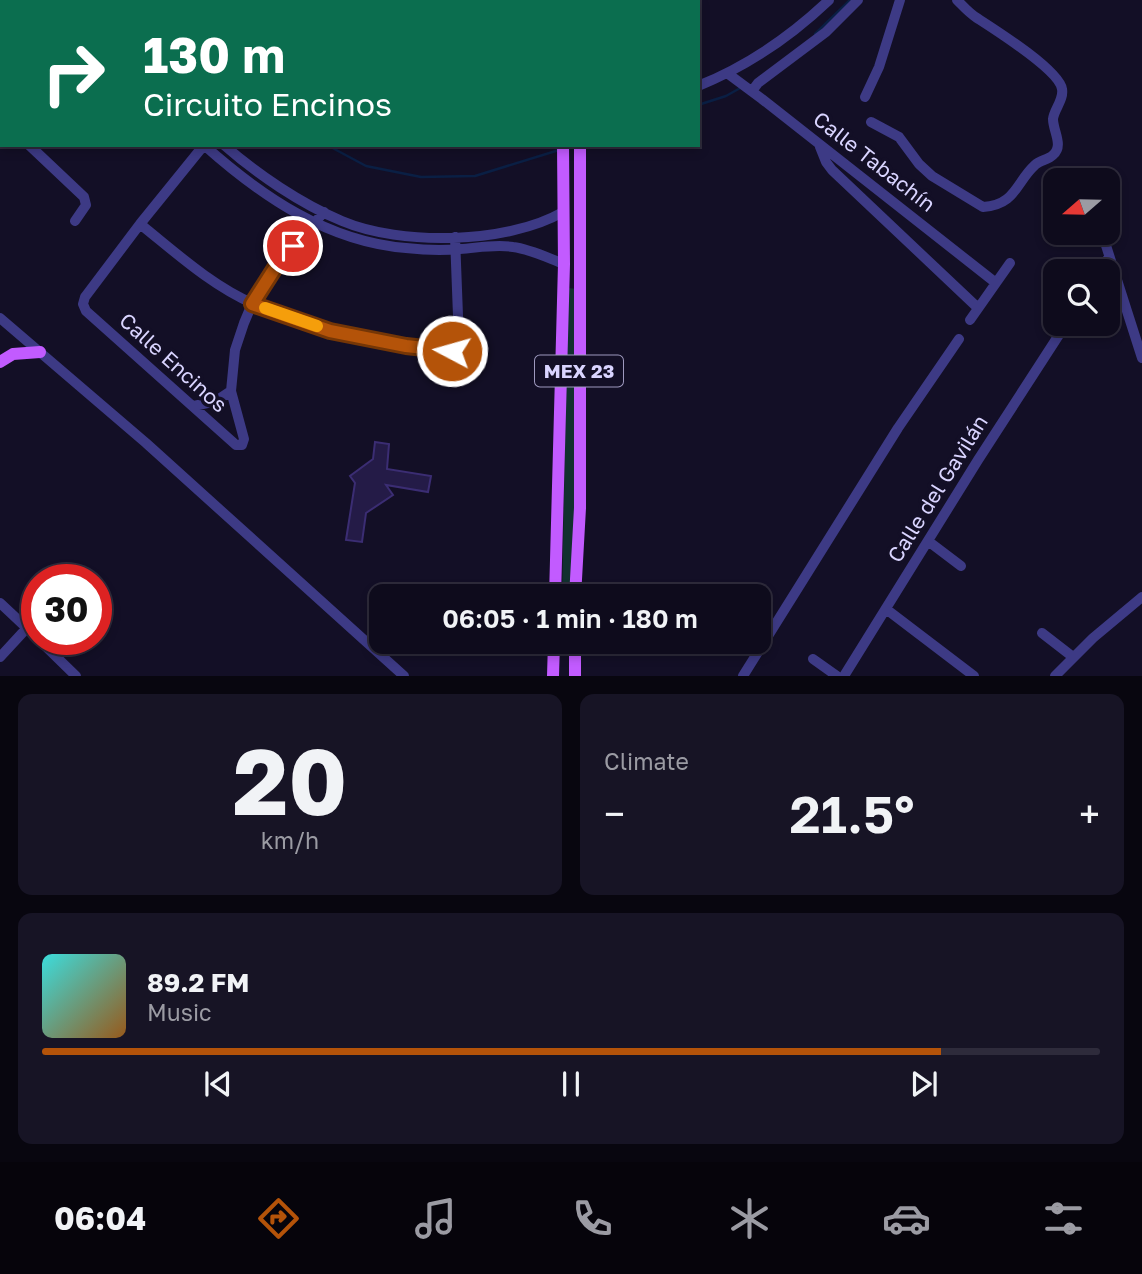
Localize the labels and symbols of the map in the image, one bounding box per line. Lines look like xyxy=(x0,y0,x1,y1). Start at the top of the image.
street label: Calle Tabachín xyxy=(809,106,941,217)
north arrow xyxy=(1043,168,1120,245)
pin xyxy=(263,216,323,276)
street label: Calle Encinos xyxy=(114,307,233,418)
position arrow xyxy=(415,314,489,388)
road number: MEX 23 xyxy=(535,356,623,386)
street label: Calle del Gavilán xyxy=(881,410,993,567)
speed limit sign: 30 xyxy=(21,564,112,655)

